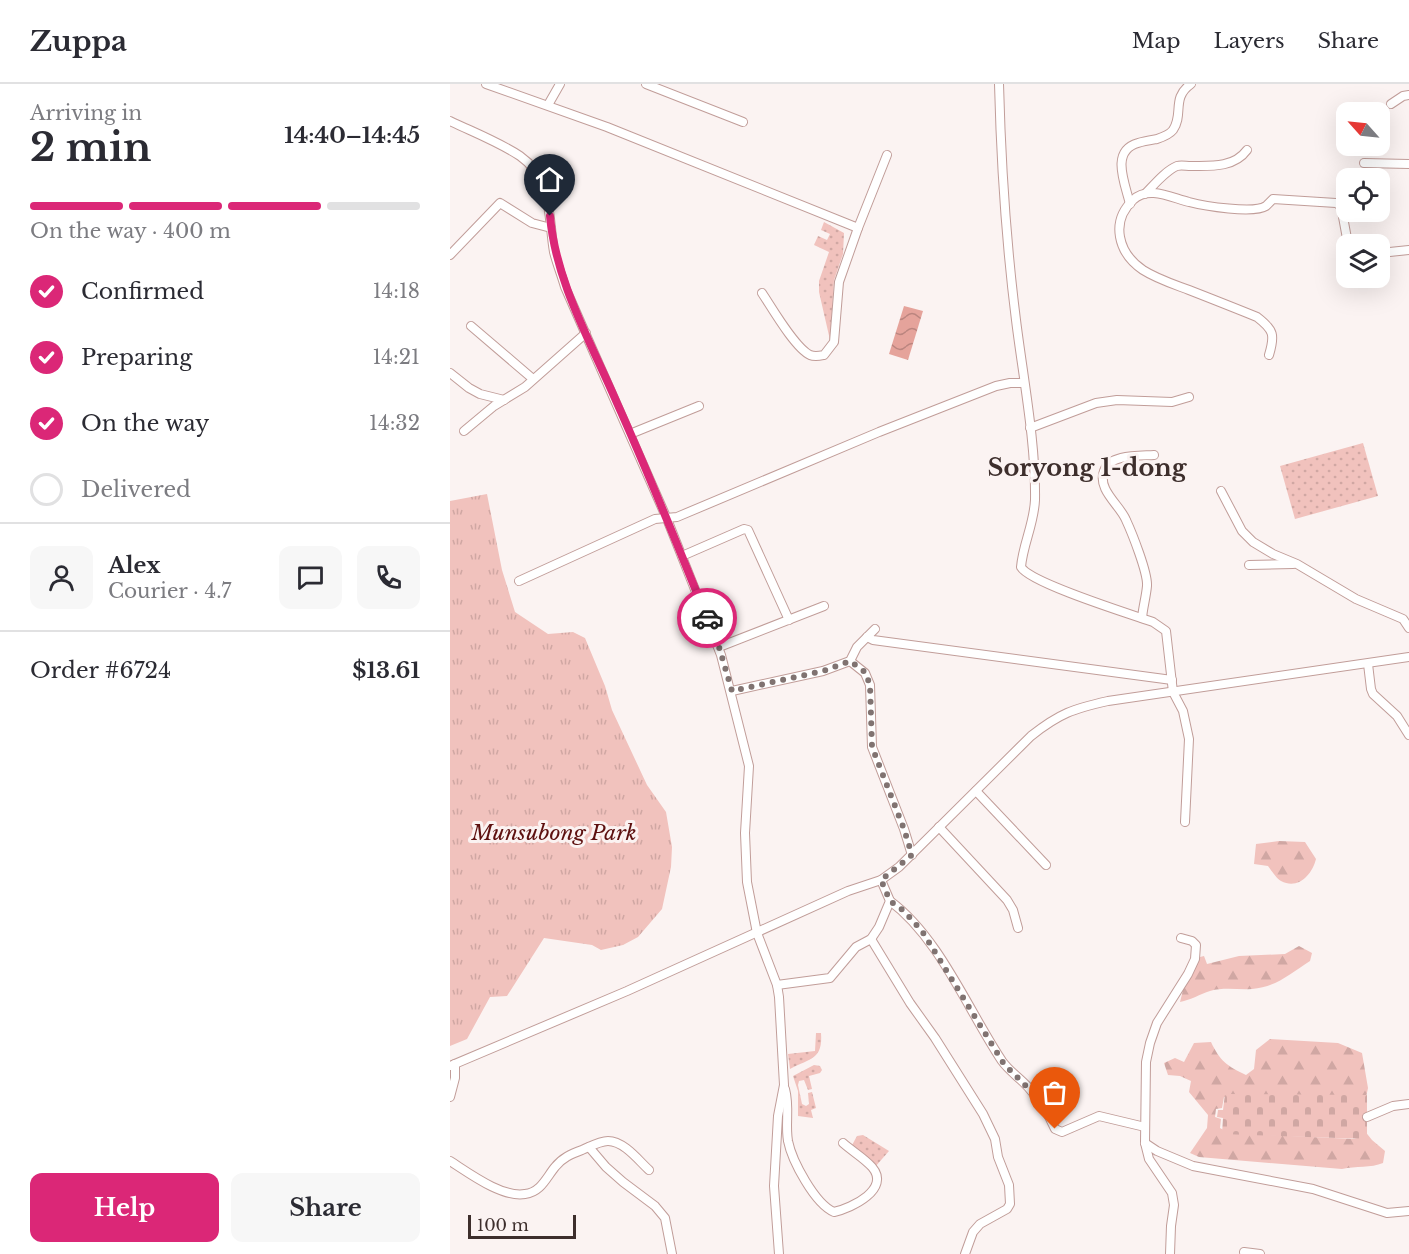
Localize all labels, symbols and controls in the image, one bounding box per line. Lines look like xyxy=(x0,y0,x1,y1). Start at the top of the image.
text: Zuppa xyxy=(30,24,127,59)
text: Map xyxy=(1132,28,1181,54)
text: Layers xyxy=(1214,28,1285,54)
text: Share xyxy=(1318,28,1379,54)
text: Arriving in xyxy=(30,101,142,125)
north arrow xyxy=(1336,102,1390,156)
map controls xyxy=(1336,102,1390,288)
text: 14:40–14:45 xyxy=(284,122,420,149)
text: 2 min xyxy=(30,123,151,172)
pin xyxy=(524,154,575,216)
icon: home xyxy=(533,163,566,196)
button: locate xyxy=(1336,168,1390,222)
text: On the way · 400 m xyxy=(30,219,231,243)
button: layers xyxy=(1336,234,1390,288)
icon: check xyxy=(30,275,63,308)
text: Confirmed xyxy=(81,278,204,305)
text: 14:18 xyxy=(373,279,420,303)
icon: check xyxy=(30,341,63,374)
text: Preparing xyxy=(81,344,192,371)
text: 14:21 xyxy=(372,345,420,369)
icon: check xyxy=(30,407,63,440)
text: On the way xyxy=(81,410,209,437)
text: 14:32 xyxy=(369,411,420,435)
district label: Soryong 1-dong xyxy=(988,453,1188,482)
text: Delivered xyxy=(81,476,191,503)
button: person xyxy=(30,546,93,609)
button: chat xyxy=(279,546,342,609)
button: phone xyxy=(357,546,420,609)
text: Alex xyxy=(108,552,161,579)
text: Courier · 4.7 xyxy=(108,579,231,603)
courier xyxy=(677,588,737,648)
icon: car xyxy=(691,602,724,635)
text: Order #6724 xyxy=(30,657,171,684)
text: $13.61 xyxy=(352,657,420,684)
park label: Munsubong Park xyxy=(470,820,637,846)
pin xyxy=(1029,1067,1080,1129)
icon: bag xyxy=(1038,1076,1071,1109)
button: Help xyxy=(30,1173,219,1242)
button: Share xyxy=(231,1173,420,1242)
scale bar xyxy=(468,1212,576,1240)
text: 100 m xyxy=(477,1215,529,1235)

